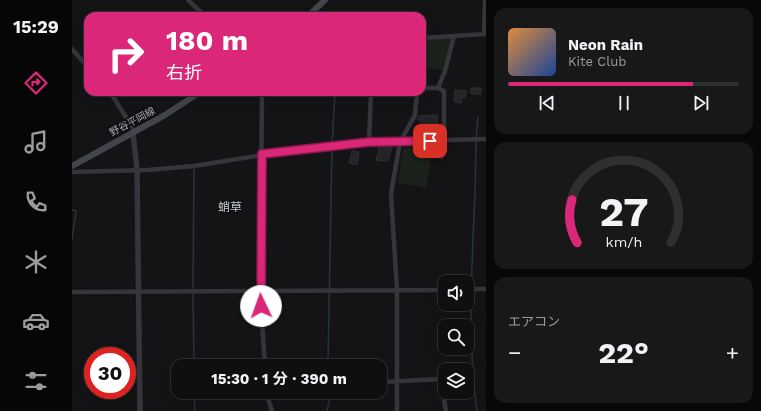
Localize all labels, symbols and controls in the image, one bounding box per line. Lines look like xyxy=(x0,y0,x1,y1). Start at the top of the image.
text: 15:29 xyxy=(13,16,59,37)
text: 180 m xyxy=(166,24,248,57)
icon: right xyxy=(100,28,152,80)
text: Neon Rain xyxy=(568,36,643,54)
text: Kite Club xyxy=(568,54,626,69)
text: 右折 xyxy=(166,62,202,83)
icon: directions xyxy=(22,69,50,97)
icon: previous xyxy=(536,92,558,114)
icon: pause xyxy=(613,92,635,114)
icon: next xyxy=(690,92,712,114)
street label: 野谷平岡線 xyxy=(108,105,157,138)
pin xyxy=(413,124,447,158)
icon: music xyxy=(22,128,50,156)
icon: arrive xyxy=(419,130,441,152)
text: 27 xyxy=(599,187,648,236)
icon: phone xyxy=(22,188,50,216)
district label: 蛸草 xyxy=(218,200,242,214)
text: km/h xyxy=(605,234,642,250)
icon: climate xyxy=(22,248,50,276)
map controls xyxy=(438,275,474,399)
button: sound xyxy=(438,275,474,311)
position arrow xyxy=(240,285,282,327)
icon: car xyxy=(22,307,50,335)
text: エアコン xyxy=(508,314,560,329)
button: search xyxy=(438,319,474,355)
text: 22° xyxy=(598,335,649,370)
text: − xyxy=(508,340,521,365)
text: + xyxy=(726,340,739,365)
speed limit sign: 30 xyxy=(84,347,136,399)
button: layers xyxy=(438,363,474,399)
icon: filters xyxy=(22,367,50,395)
text: 15:30 · 1 分 · 390 m xyxy=(211,370,347,388)

